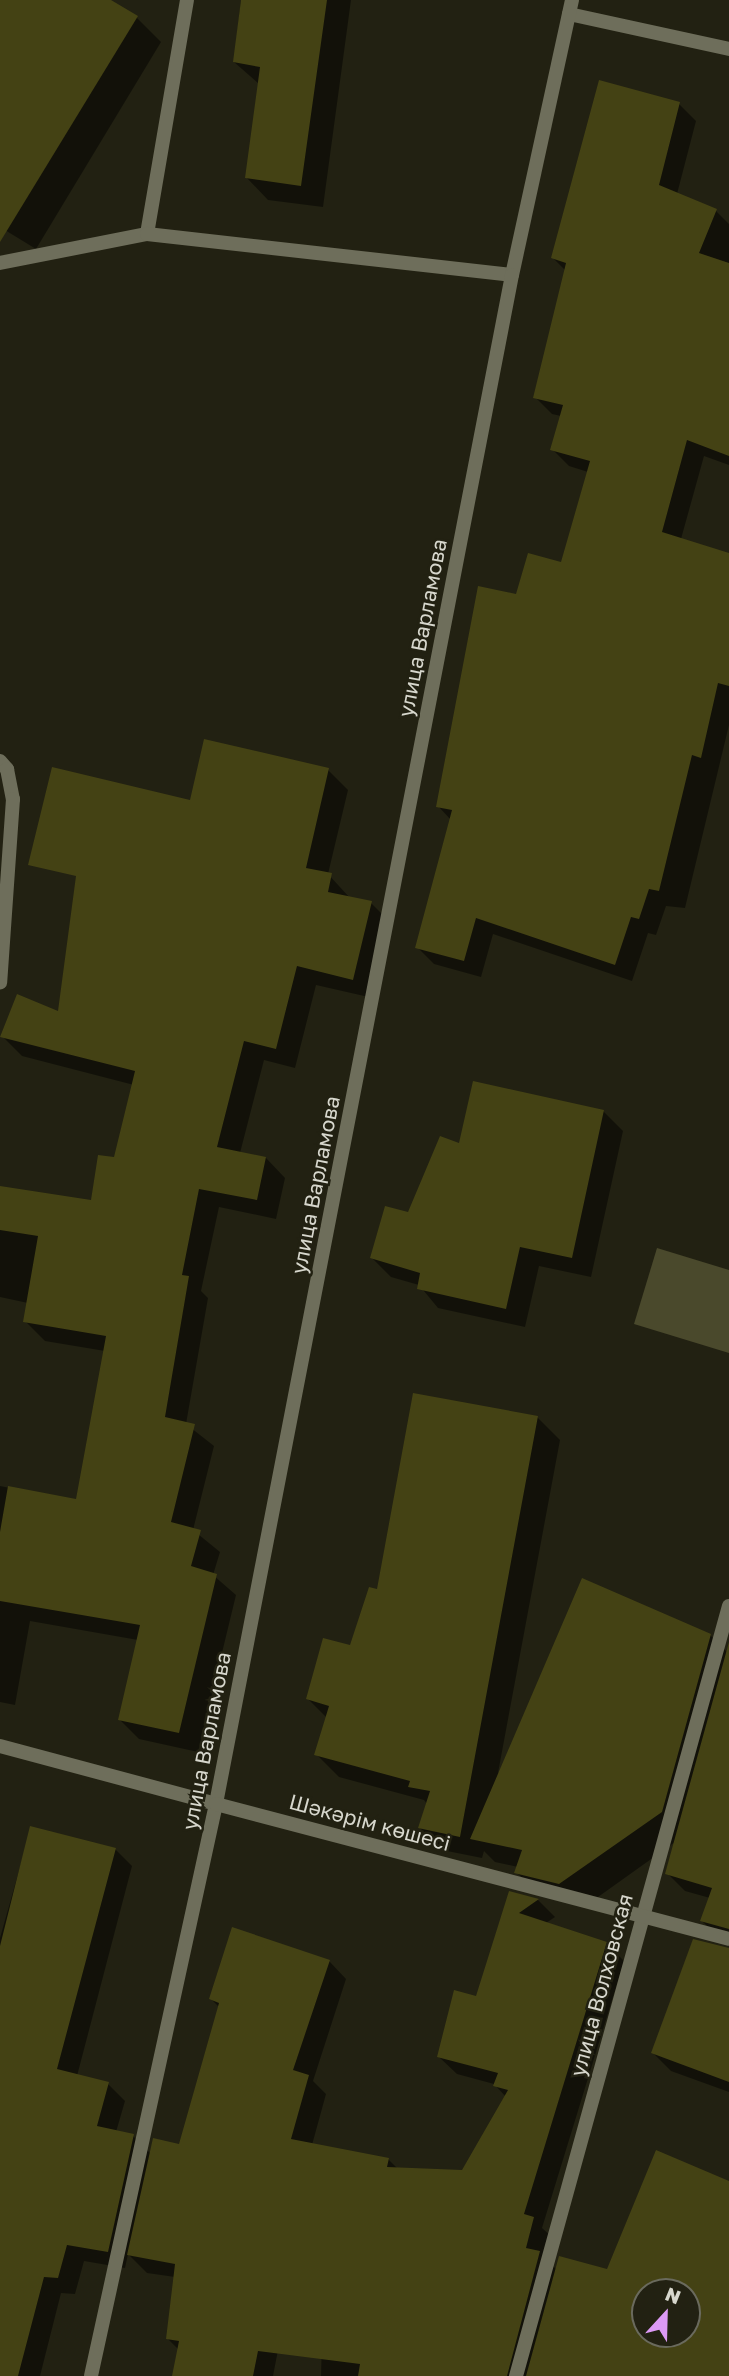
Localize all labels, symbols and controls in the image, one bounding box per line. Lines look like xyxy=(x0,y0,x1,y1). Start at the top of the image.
street label: улица Варламова xyxy=(392,537,452,719)
street label: улица Варламова xyxy=(285,1094,345,1276)
street label: улица Варламова xyxy=(176,1650,236,1832)
street label: Шәкәрім көшесі xyxy=(287,1788,453,1856)
street label: улица Волховская xyxy=(564,1891,638,2079)
north arrow xyxy=(631,2278,701,2348)
text: N xyxy=(662,2282,684,2308)

